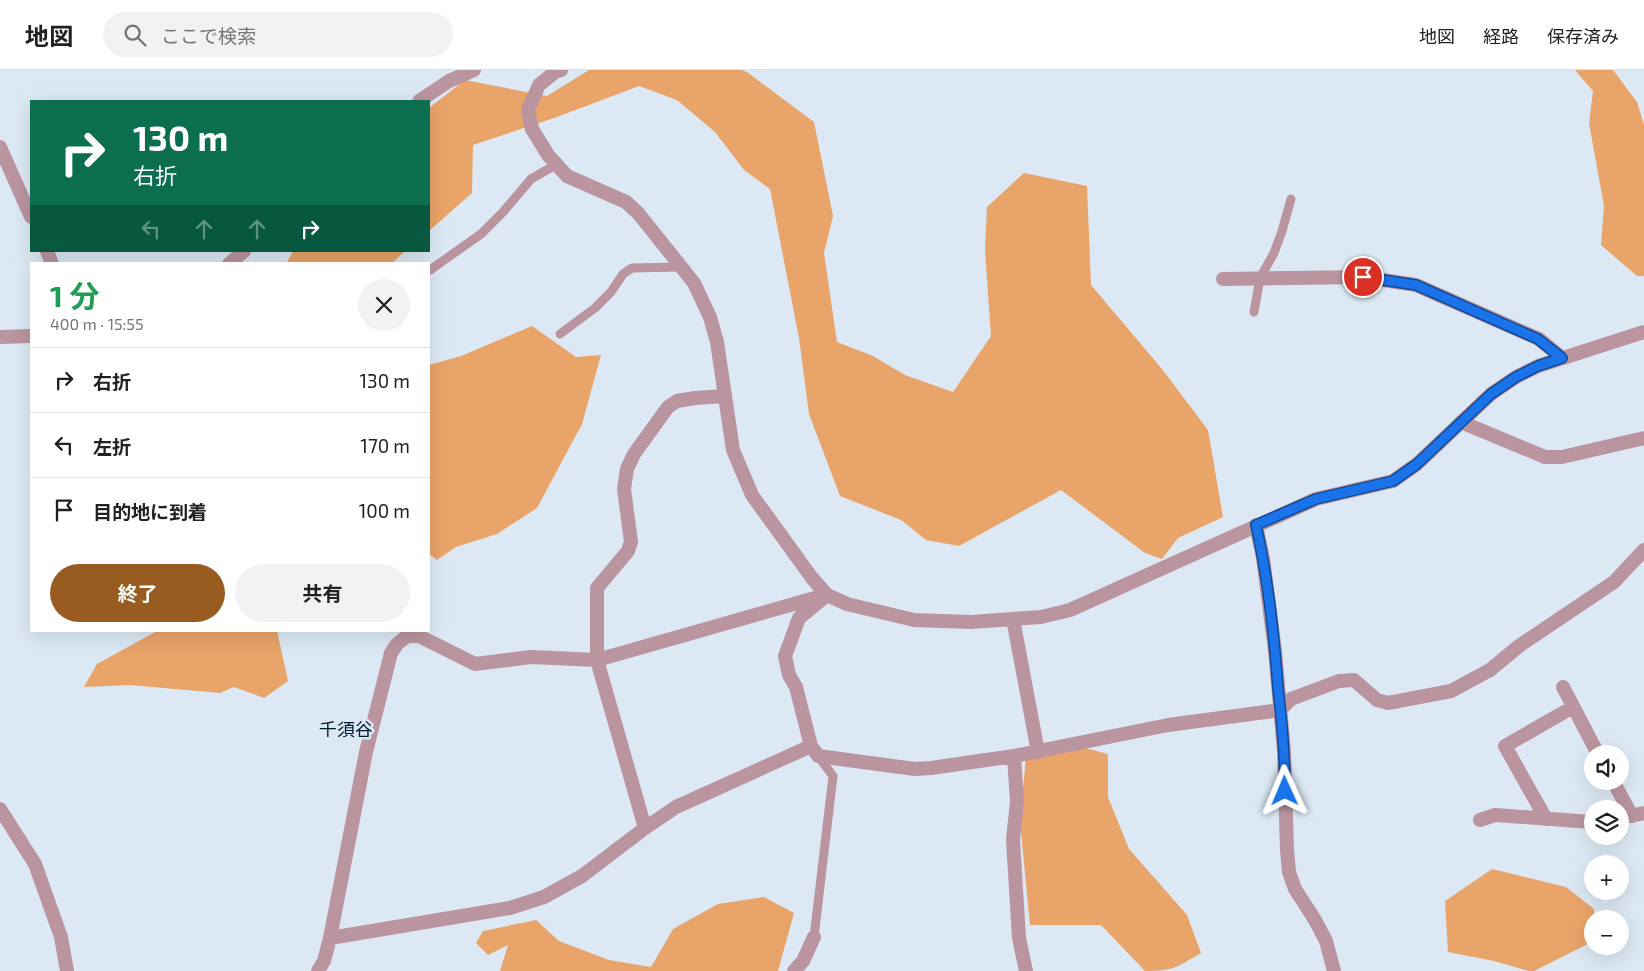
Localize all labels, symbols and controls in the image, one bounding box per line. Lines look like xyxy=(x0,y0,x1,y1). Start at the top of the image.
search box xyxy=(103,12,453,57)
text: 地図 xyxy=(25,21,73,50)
icon: search xyxy=(121,21,149,49)
text: ここで検索 xyxy=(161,24,256,47)
text: 地図 xyxy=(1419,25,1455,47)
text: 経路 xyxy=(1483,25,1519,47)
text: 保存済み xyxy=(1547,25,1619,47)
text: 130 m xyxy=(133,116,228,158)
icon: right xyxy=(50,120,115,185)
text: 右折 xyxy=(133,162,177,188)
icon: left xyxy=(137,215,165,243)
icon: ahead xyxy=(190,215,218,243)
icon: ahead xyxy=(243,215,271,243)
icon: right xyxy=(296,215,324,243)
pin xyxy=(1342,256,1384,298)
icon: arrive xyxy=(1349,263,1377,291)
text: 1 分 xyxy=(50,277,99,313)
button: close xyxy=(358,279,410,331)
text: 400 m · 15:55 xyxy=(50,314,144,333)
icon: right xyxy=(50,366,78,394)
text: 130 m xyxy=(360,369,410,392)
text: 右折 xyxy=(93,370,131,393)
icon: left xyxy=(50,431,78,459)
text: 170 m xyxy=(360,434,410,457)
text: 左折 xyxy=(93,435,131,458)
icon: arrive xyxy=(50,496,78,524)
text: 100 m xyxy=(359,499,410,522)
text: 目的地に到着 xyxy=(93,500,207,523)
button: 終了 xyxy=(50,564,225,622)
button: 共有 xyxy=(235,564,410,622)
district label: 千須谷 xyxy=(319,718,373,740)
map controls xyxy=(1584,745,1629,955)
button: sound xyxy=(1584,745,1629,790)
position arrow xyxy=(1258,764,1310,816)
button: layers xyxy=(1584,800,1629,845)
button: + xyxy=(1584,855,1629,900)
button: − xyxy=(1584,910,1629,955)

